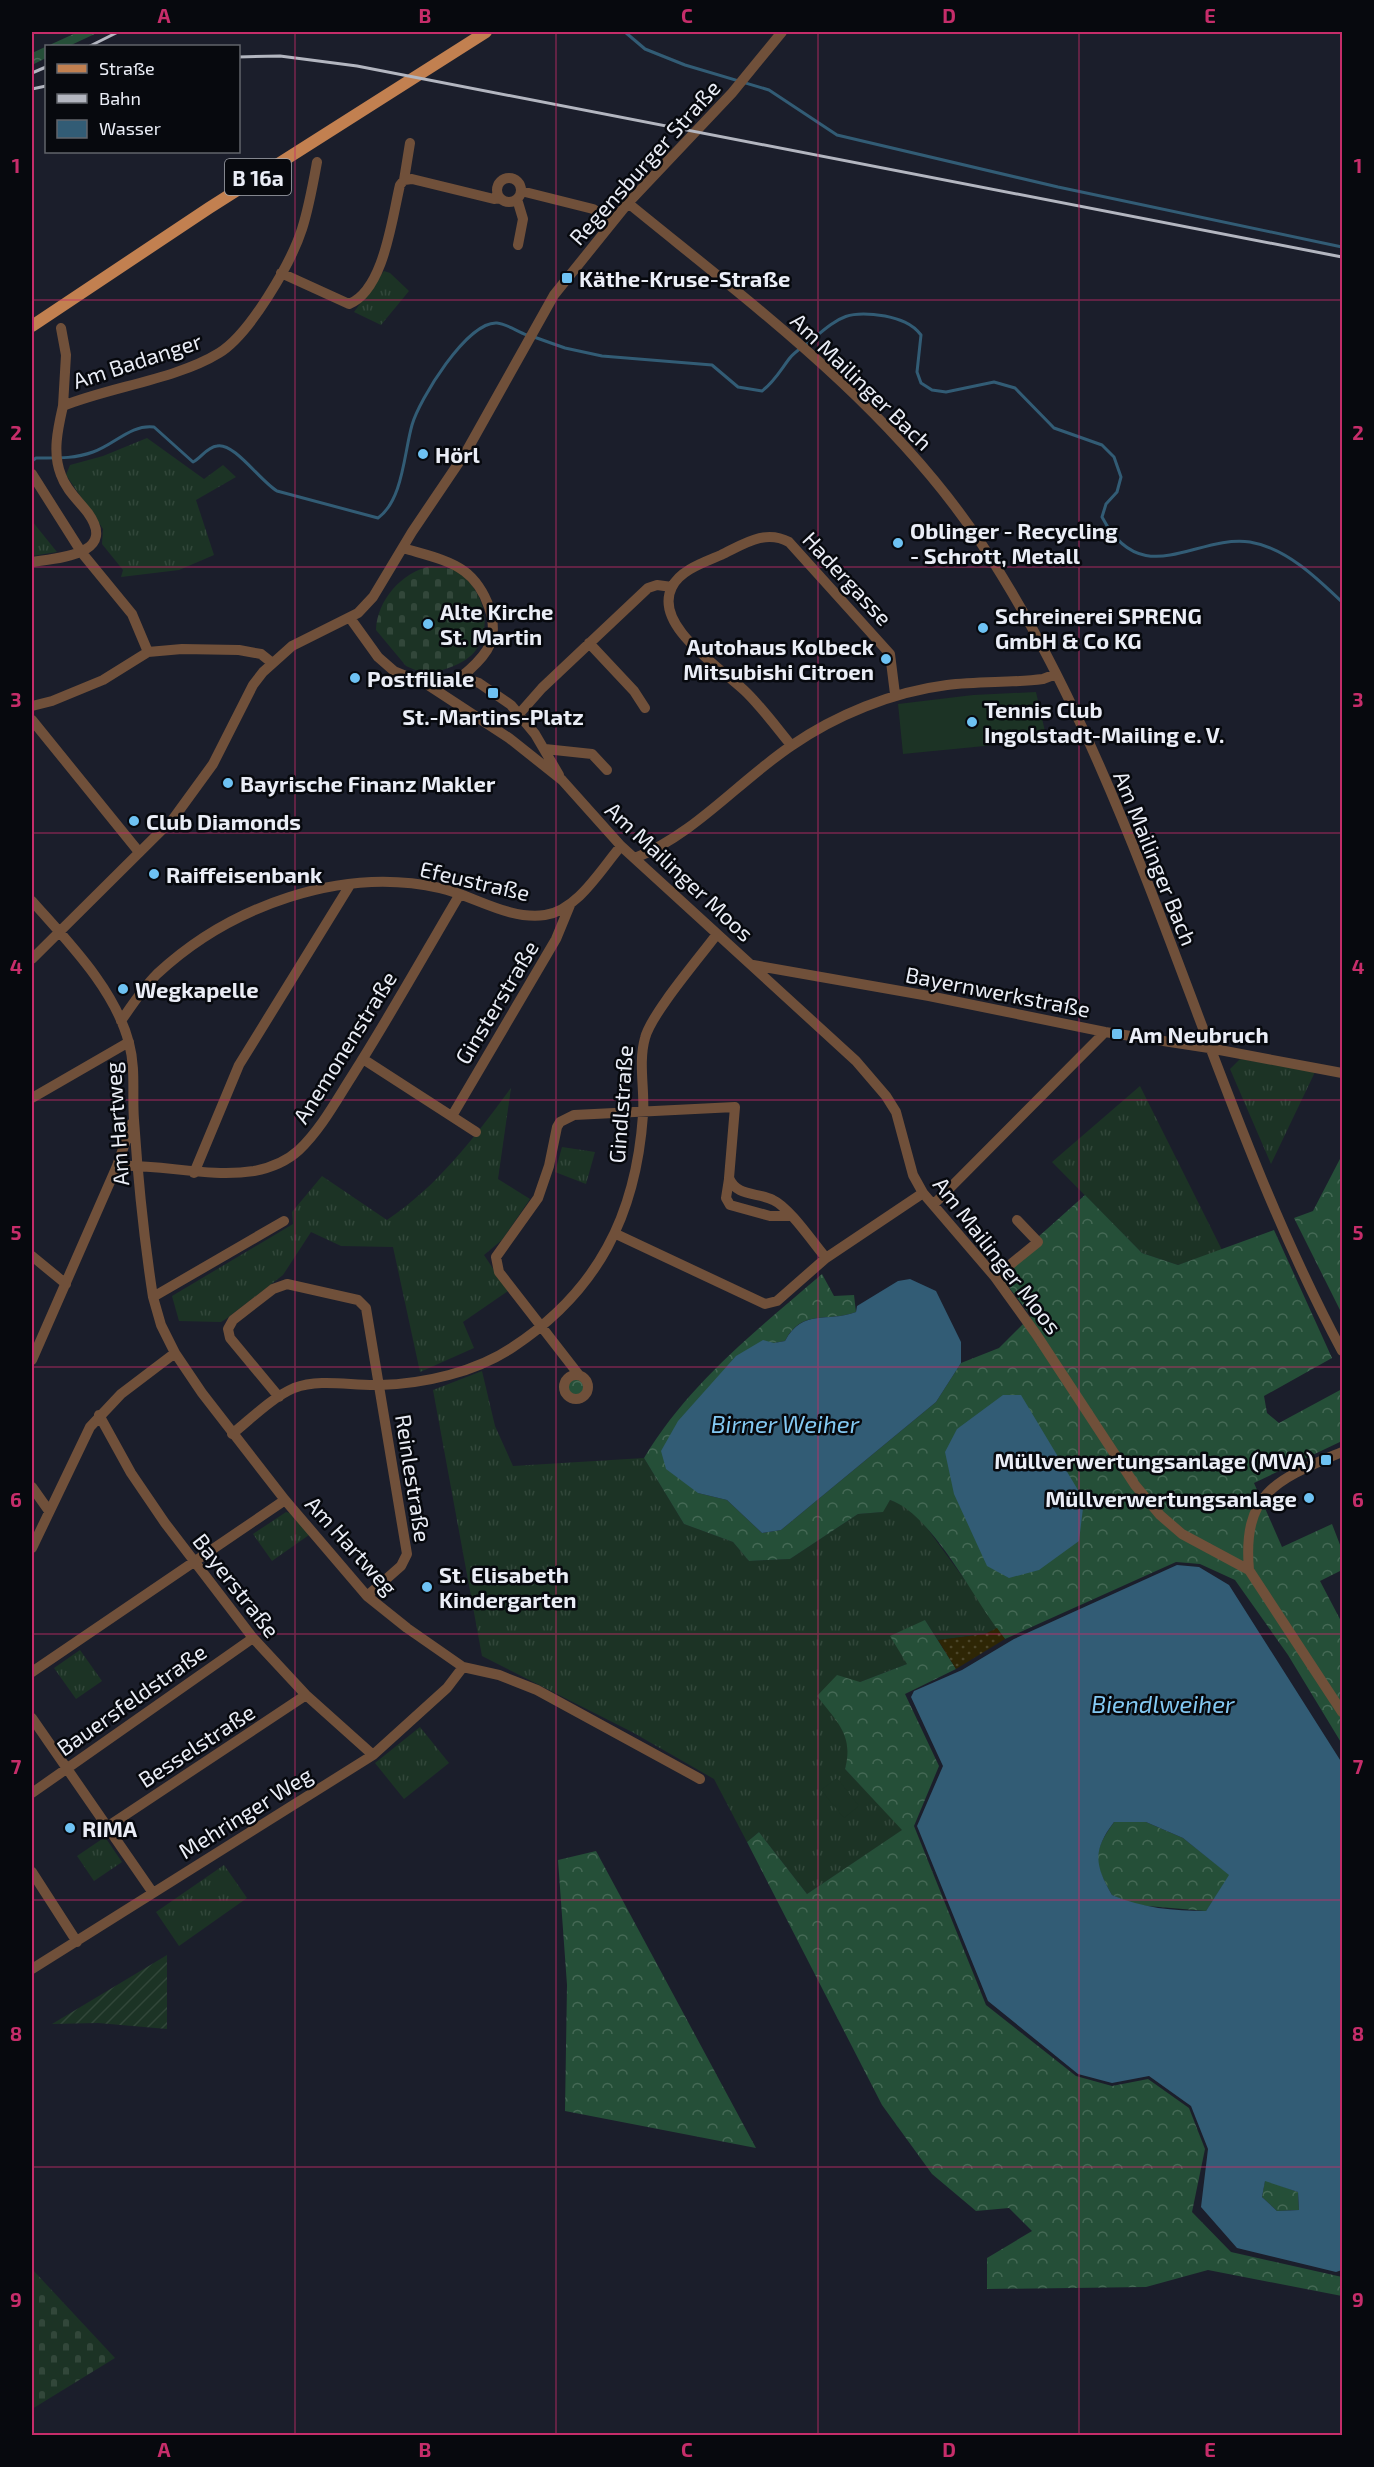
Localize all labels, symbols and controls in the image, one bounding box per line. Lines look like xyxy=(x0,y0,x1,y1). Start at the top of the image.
text: A xyxy=(157,3,171,27)
text: B xyxy=(419,3,431,27)
text: C xyxy=(681,3,693,27)
text: D xyxy=(942,3,956,27)
text: E xyxy=(1204,3,1216,27)
legend xyxy=(45,45,240,153)
text: Straße xyxy=(99,57,155,79)
street label: Regensburger Straße xyxy=(563,74,725,250)
text: Bahn xyxy=(99,87,141,109)
text: Wasser xyxy=(99,117,161,139)
text: 1 xyxy=(12,153,20,177)
text: 1 xyxy=(1354,153,1362,177)
road number: B 16a xyxy=(225,159,291,195)
place label: Käthe-Kruse-Straße xyxy=(579,265,790,291)
marker: Käthe-Kruse-Straße xyxy=(560,271,574,285)
street label: Am Mailinger Bach xyxy=(786,307,938,455)
street label: Am Badanger xyxy=(69,327,205,393)
text: 2 xyxy=(10,420,22,444)
text: 2 xyxy=(1352,420,1364,444)
place label: Hörl xyxy=(435,441,481,467)
marker: Hörl xyxy=(416,447,430,461)
place label: Oblinger - Recycling - Schrott, Metall xyxy=(910,517,1118,568)
street label: Hadergasse xyxy=(798,526,898,630)
marker: Oblinger - Recycling - Schrott, Metall xyxy=(891,536,905,550)
place label: Alte Kirche St. Martin xyxy=(440,598,554,649)
place label: Schreinerei SPRENG GmbH & Co KG xyxy=(995,602,1202,653)
marker: Alte Kirche St. Martin xyxy=(421,617,435,631)
marker: Schreinerei SPRENG GmbH & Co KG xyxy=(976,621,990,635)
place label: Autohaus Kolbeck Mitsubishi Citroen xyxy=(683,633,875,684)
marker: Autohaus Kolbeck Mitsubishi Citroen xyxy=(879,652,893,666)
place label: Postfiliale xyxy=(367,665,474,691)
marker: Postfiliale xyxy=(348,671,362,685)
marker: St.-Martins-Platz xyxy=(486,686,500,700)
text: 3 xyxy=(10,687,22,711)
text: 3 xyxy=(1352,687,1364,711)
place label: Tennis Club Ingolstadt-Mailing e. V. xyxy=(984,696,1224,747)
place label: St.-Martins-Platz xyxy=(402,703,584,729)
marker: Tennis Club Ingolstadt-Mailing e. V. xyxy=(965,715,979,729)
street label: Am Mailinger Bach xyxy=(1109,767,1203,949)
place label: Bayrische Finanz Makler xyxy=(240,770,496,797)
marker: Bayrische Finanz Makler xyxy=(221,776,235,790)
street label: Am Mailinger Moos xyxy=(601,796,759,946)
place label: Club Diamonds xyxy=(146,808,301,834)
marker: Club Diamonds xyxy=(127,814,141,828)
street label: Efeustraße xyxy=(418,855,532,905)
place label: Raiffeisenbank xyxy=(166,861,323,887)
marker: Raiffeisenbank xyxy=(147,867,161,881)
street label: Ginsterstraße xyxy=(449,936,543,1068)
text: 4 xyxy=(10,954,23,978)
text: 4 xyxy=(1352,954,1365,978)
street label: Bayernwerkstraße xyxy=(903,960,1093,1022)
street label: Anemonenstraße xyxy=(287,966,401,1128)
place label: Wegkapelle xyxy=(135,976,259,1002)
marker: Wegkapelle xyxy=(116,982,130,996)
place label: Am Neubruch xyxy=(1129,1021,1269,1047)
marker: Am Neubruch xyxy=(1110,1027,1124,1041)
street label: Gindlstraße xyxy=(603,1044,637,1164)
street label: Am Hartweg xyxy=(99,1061,133,1187)
street label: Am Mailinger Moos xyxy=(929,1171,1067,1339)
text: 5 xyxy=(10,1220,22,1244)
text: 5 xyxy=(1352,1220,1364,1244)
water label: Birner Weiher xyxy=(711,1409,860,1438)
street label: Reinlestraße xyxy=(391,1412,437,1544)
place label: Müllverwertungsanlage (MVA) xyxy=(994,1447,1314,1473)
marker: Müllverwertungsanlage (MVA) xyxy=(1319,1453,1333,1467)
place label: Müllverwertungsanlage xyxy=(1045,1485,1297,1511)
text: 6 xyxy=(10,1487,22,1511)
text: 6 xyxy=(1352,1487,1364,1511)
street label: Am Hartweg xyxy=(301,1490,403,1600)
marker: Müllverwertungsanlage xyxy=(1302,1491,1316,1505)
street label: Bayerstraße xyxy=(188,1528,286,1642)
place label: St. Elisabeth Kindergarten xyxy=(439,1561,576,1612)
marker: St. Elisabeth Kindergarten xyxy=(420,1580,434,1594)
street label: Bauersfeldstraße xyxy=(51,1638,211,1760)
water label: Biendlweiher xyxy=(1091,1689,1235,1718)
street label: Besselstraße xyxy=(133,1698,259,1792)
text: 7 xyxy=(11,1754,22,1778)
text: 7 xyxy=(1353,1754,1364,1778)
street label: Mehringer Weg xyxy=(173,1761,317,1863)
place label: RIMA xyxy=(82,1815,138,1841)
marker: RIMA xyxy=(63,1821,77,1835)
text: 8 xyxy=(10,2021,22,2045)
text: 8 xyxy=(1352,2021,1364,2045)
text: 9 xyxy=(10,2287,22,2311)
text: 9 xyxy=(1352,2287,1364,2311)
text: A xyxy=(157,2437,171,2461)
text: B xyxy=(419,2437,431,2461)
text: C xyxy=(681,2437,693,2461)
text: D xyxy=(942,2437,956,2461)
text: E xyxy=(1204,2437,1216,2461)

